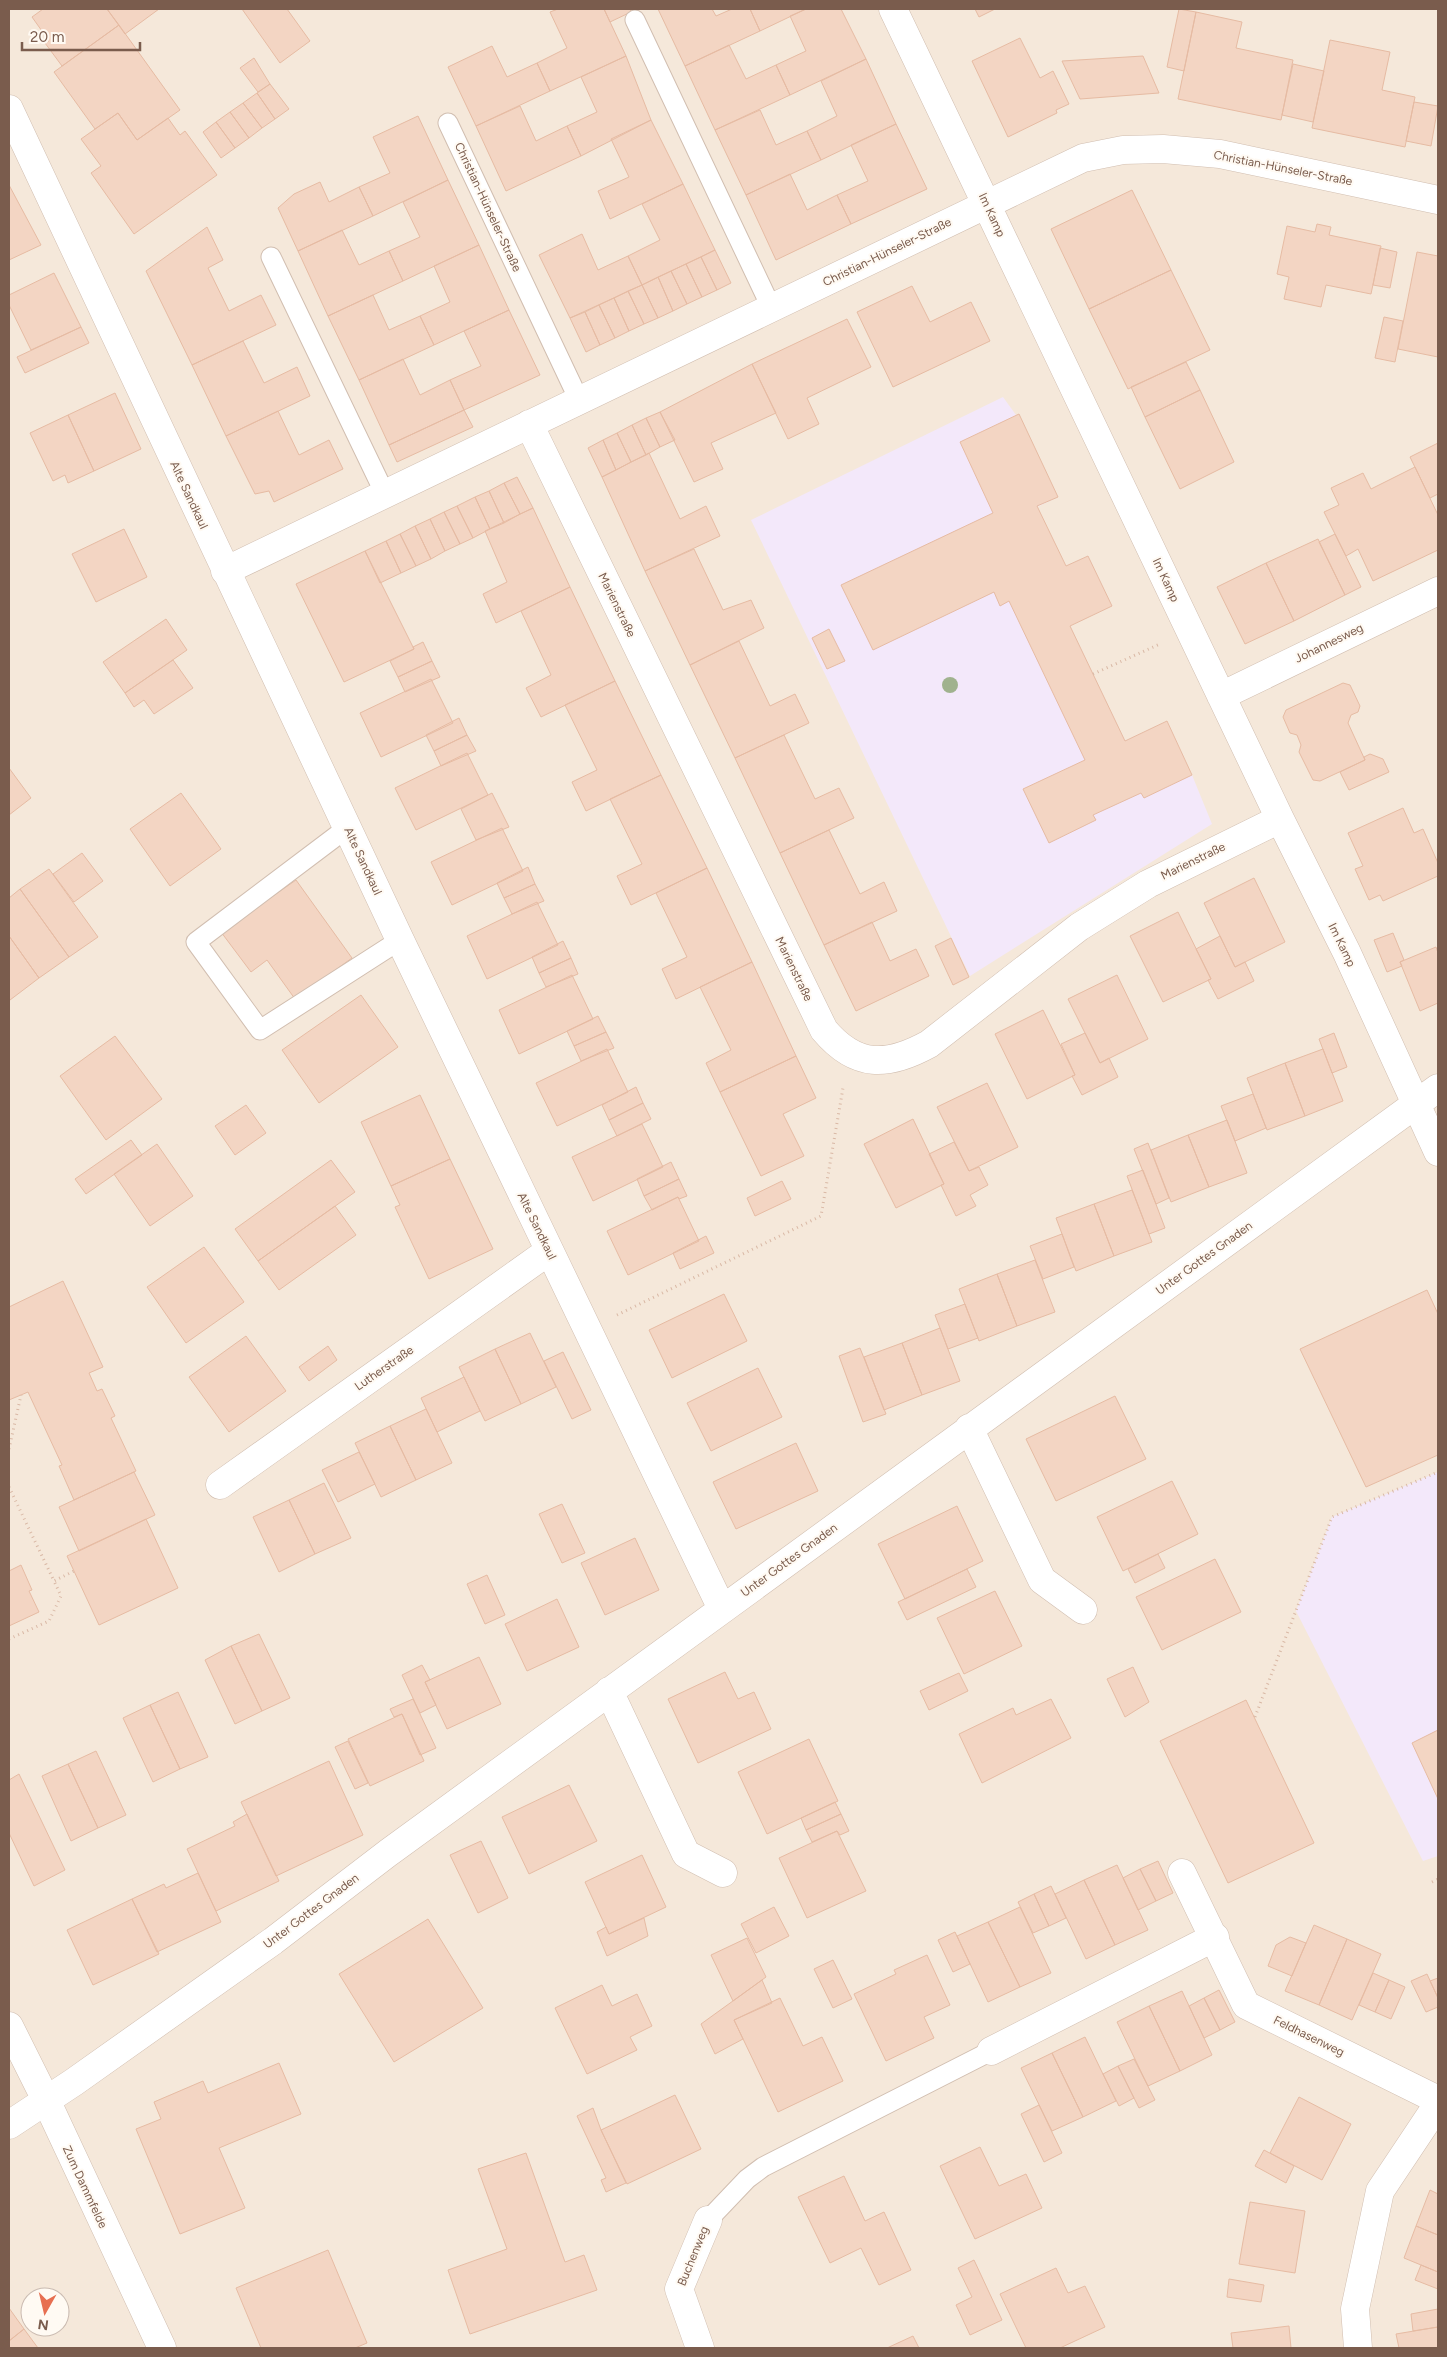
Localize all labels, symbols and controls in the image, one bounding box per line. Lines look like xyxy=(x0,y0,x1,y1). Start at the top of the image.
scale bar xyxy=(22,20,140,52)
text: 20 m xyxy=(30,28,64,46)
street label: Christian-Hünseler-Straße xyxy=(452,140,524,274)
street label: Christian-Hünseler-Straße xyxy=(1212,148,1354,188)
street label: Im Kamp xyxy=(976,191,1008,239)
street label: Christian-Hünseler-Straße xyxy=(821,215,954,289)
street label: Alte Sandkaul xyxy=(167,459,211,531)
street label: Im Kamp xyxy=(1150,556,1182,604)
street label: Marienstraße xyxy=(595,570,639,640)
street label: Johannesweg xyxy=(1293,620,1365,666)
street label: Alte Sandkaul xyxy=(341,825,385,897)
street label: Marienstraße xyxy=(1158,839,1228,883)
street label: Im Kamp xyxy=(1325,921,1359,969)
street label: Marienstraße xyxy=(772,934,816,1004)
street label: Alte Sandkaul xyxy=(515,1190,559,1262)
street label: Unter Gottes Gnaden xyxy=(1153,1218,1255,1298)
street label: Lutherstraße xyxy=(352,1342,416,1393)
street label: Unter Gottes Gnaden xyxy=(738,1520,840,1600)
street label: Unter Gottes Gnaden xyxy=(261,1870,362,1951)
street label: Feldhasenweg xyxy=(1271,2013,1347,2059)
street label: Zum Dammfelde xyxy=(60,2143,110,2231)
street label: Buchenweg xyxy=(675,2224,711,2288)
north arrow xyxy=(20,2287,70,2337)
text: N xyxy=(37,2315,50,2334)

